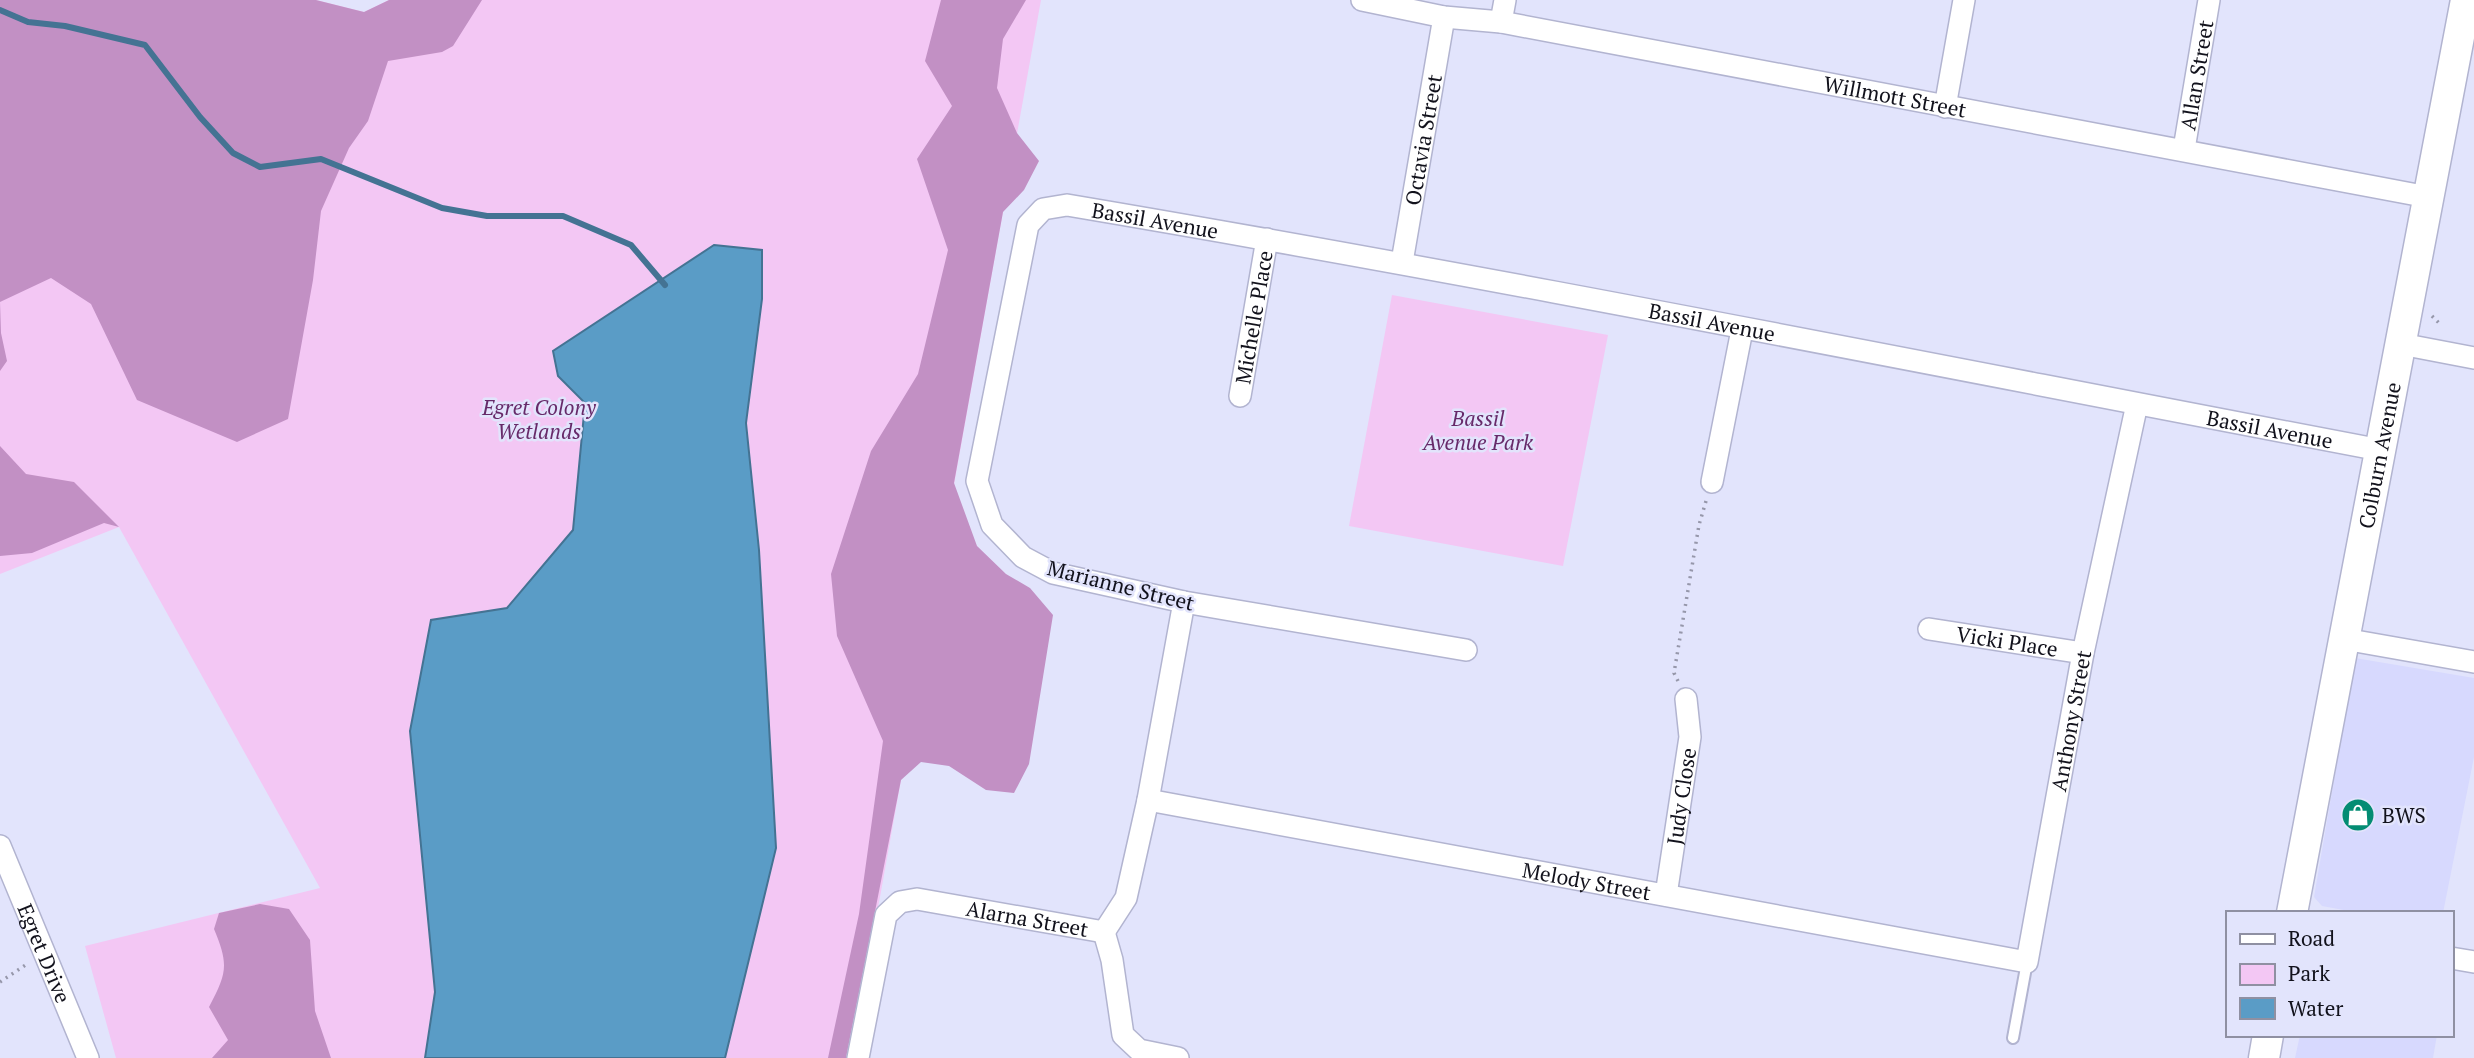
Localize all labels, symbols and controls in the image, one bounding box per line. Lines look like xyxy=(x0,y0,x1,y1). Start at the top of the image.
street label: Allan Street xyxy=(2173,18,2219,132)
street label: Willmott Street xyxy=(1821,69,1969,124)
street label: Octavia Street xyxy=(1398,72,1448,207)
street label: Bassil Avenue xyxy=(1090,195,1221,245)
street label: Michelle Place xyxy=(1228,248,1279,386)
street label: Bassil Avenue xyxy=(1646,296,1777,348)
street label: Colburn Avenue xyxy=(2352,380,2407,531)
park label: Egret Colony Wetlands xyxy=(481,393,596,445)
street label: Bassil Avenue xyxy=(2204,403,2335,455)
park label: Bassil Avenue Park xyxy=(1421,404,1534,456)
street label: Marianne Street xyxy=(1045,553,1198,617)
street label: Vicki Place xyxy=(1954,619,2060,663)
street label: Anthony Street xyxy=(2044,648,2097,794)
street label: Judy Close xyxy=(1660,746,1702,847)
shop icon: BWS xyxy=(2339,796,2377,834)
place label: BWS xyxy=(2382,801,2426,829)
street label: Melody Street xyxy=(1520,855,1653,906)
street label: Alarna Street xyxy=(964,894,1091,943)
street label: Egret Drive xyxy=(11,899,78,1007)
legend xyxy=(2226,911,2453,1037)
text: Road xyxy=(2288,924,2335,952)
text: Park xyxy=(2288,959,2330,987)
text: Water xyxy=(2288,994,2343,1022)

